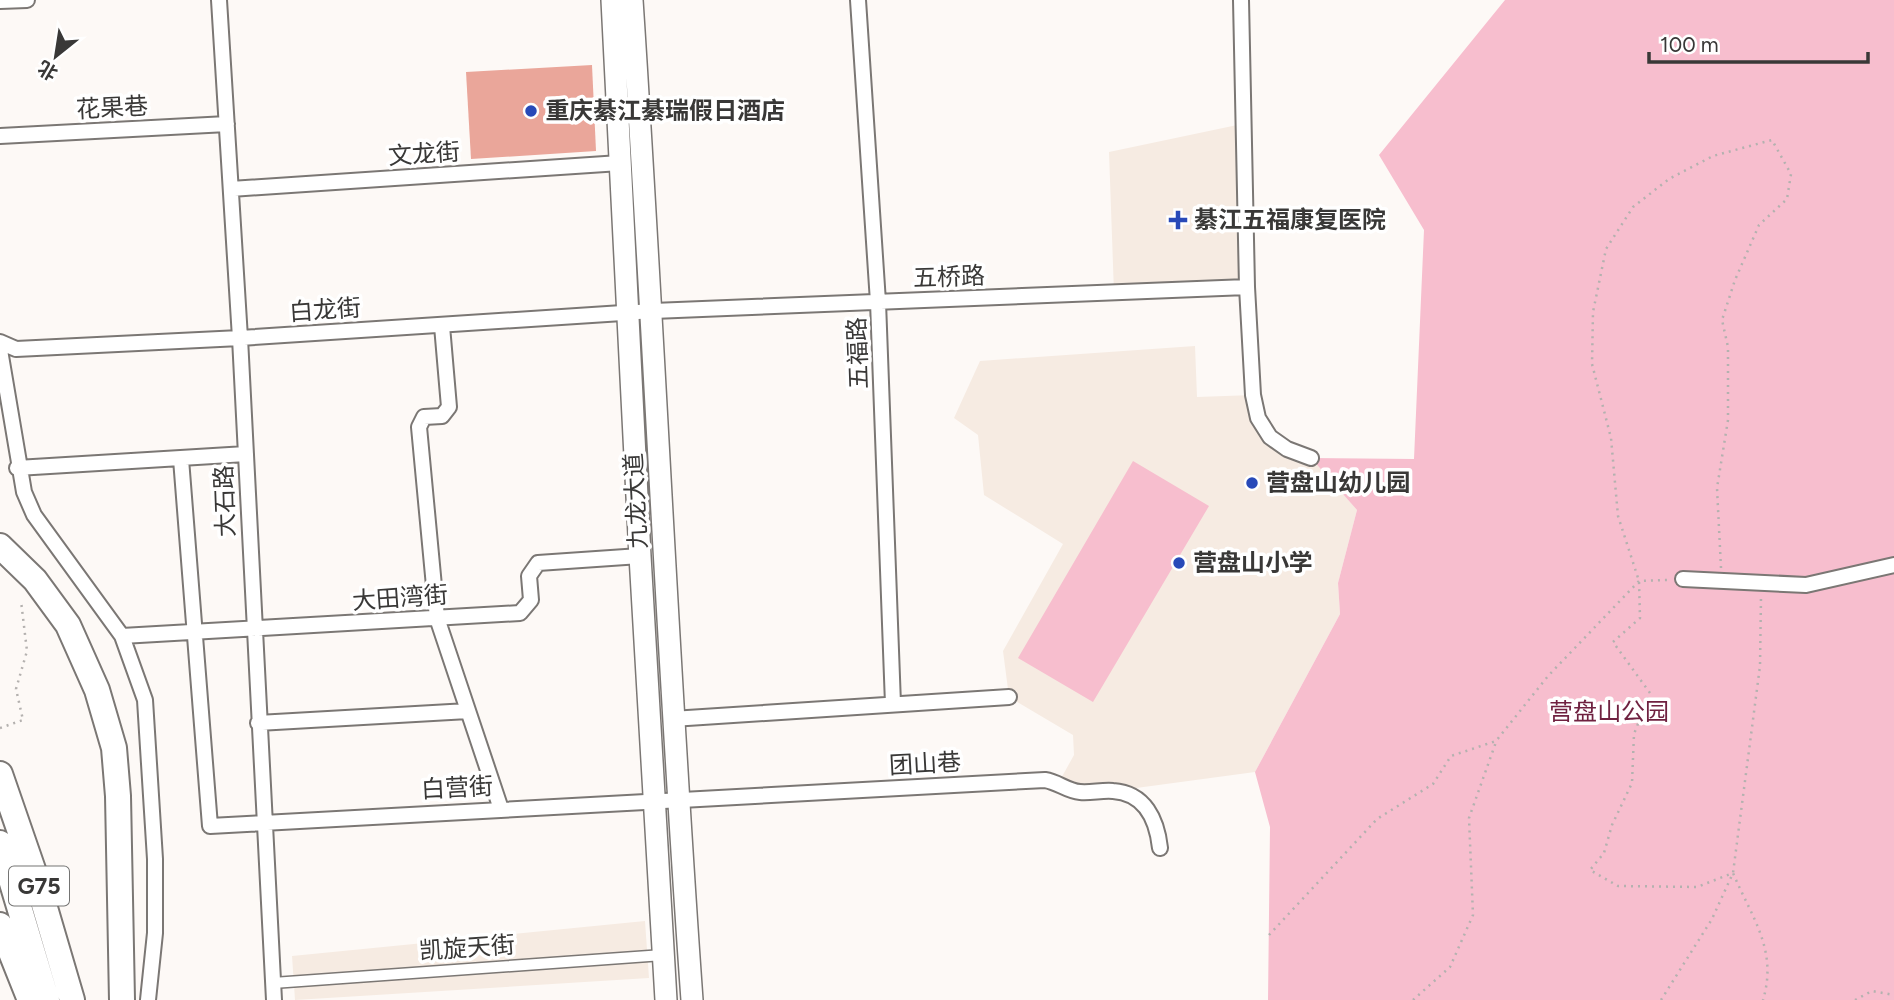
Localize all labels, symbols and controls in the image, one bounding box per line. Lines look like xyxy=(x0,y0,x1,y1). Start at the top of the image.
north arrow xyxy=(21,21,91,91)
scale bar xyxy=(1649,21,1868,65)
text: 100 m xyxy=(1660,32,1719,57)
text: 北 xyxy=(34,56,62,85)
street label: 花果巷 xyxy=(75,91,149,124)
place label: 重庆綦江綦瑞假日酒店 xyxy=(545,96,785,125)
marker: 重庆綦江綦瑞假日酒店 xyxy=(523,103,539,119)
street label: 文龙街 xyxy=(387,137,461,170)
place label: 綦江五福康复医院 xyxy=(1194,205,1386,234)
marker: 綦江五福康复医院 xyxy=(1168,210,1188,230)
street label: 五桥路 xyxy=(912,261,985,292)
street label: 白龙街 xyxy=(288,293,362,326)
street label: 五福路 xyxy=(842,317,873,390)
street label: 九龙大道 xyxy=(619,452,652,550)
street label: 大石路 xyxy=(209,465,240,538)
place label: 营盘山幼儿园 xyxy=(1266,468,1410,497)
marker: 营盘山幼儿园 xyxy=(1244,475,1260,491)
place label: 营盘山小学 xyxy=(1193,548,1313,577)
marker: 营盘山小学 xyxy=(1171,555,1187,571)
street label: 大田湾街 xyxy=(351,580,449,615)
park label: 营盘山公园 xyxy=(1549,697,1669,726)
street label: 团山巷 xyxy=(888,747,962,780)
street label: 白营街 xyxy=(420,771,494,804)
road number: G75 xyxy=(9,866,69,906)
street label: 凯旋天街 xyxy=(418,930,516,965)

